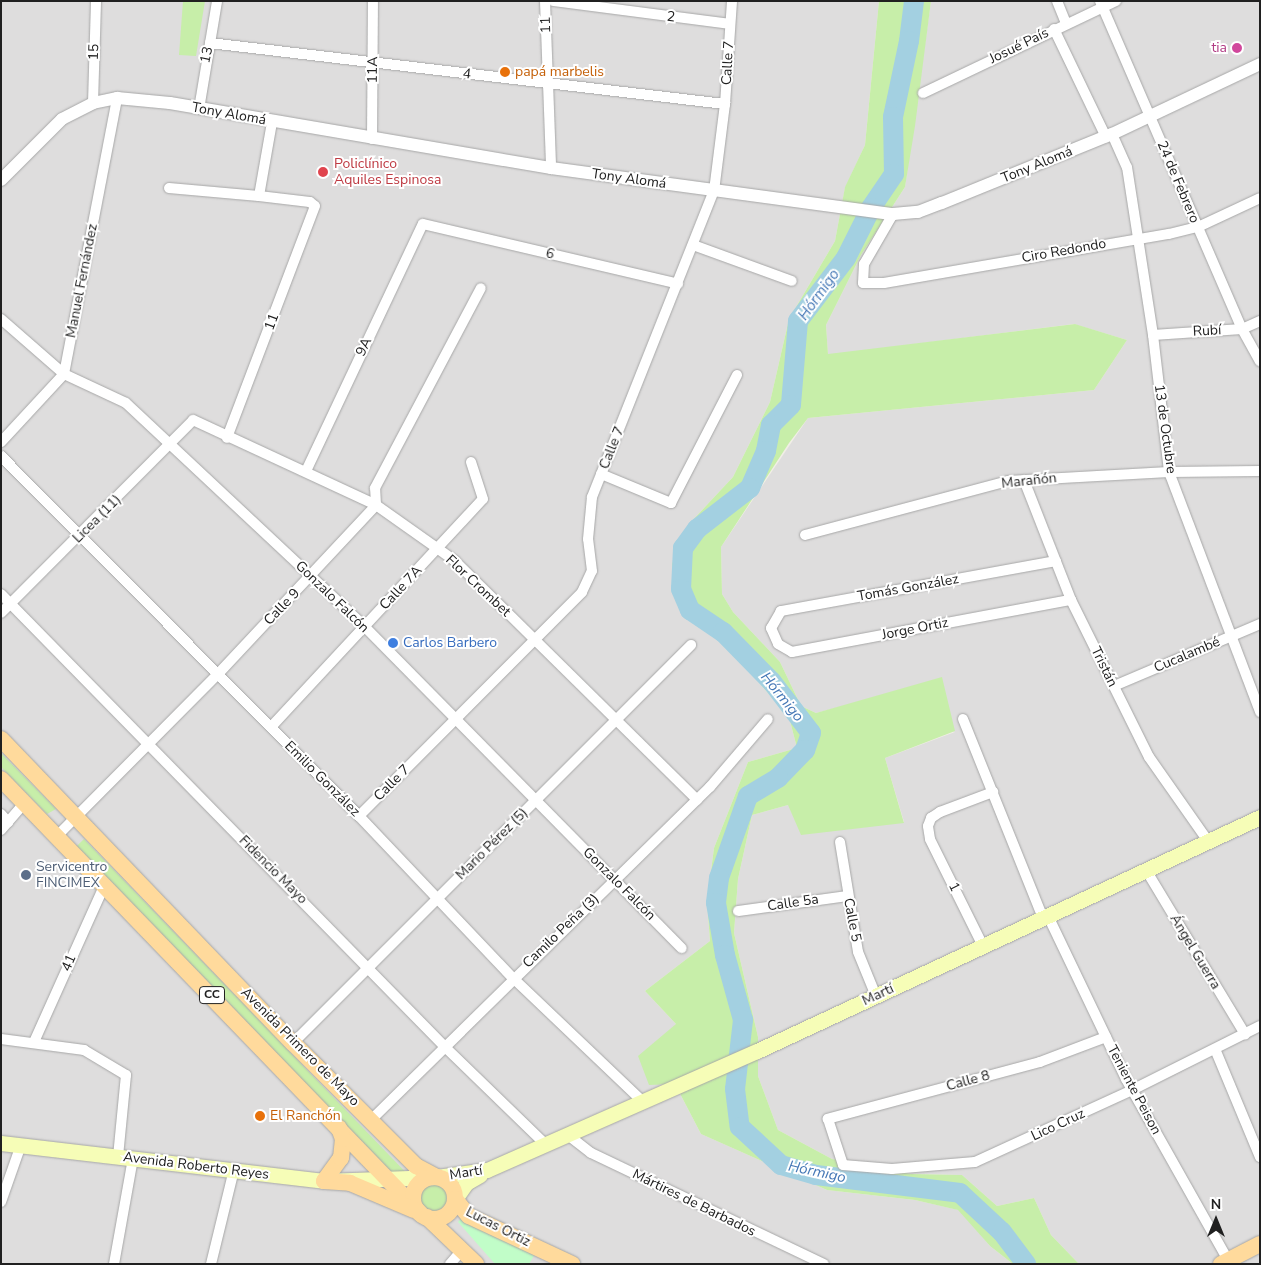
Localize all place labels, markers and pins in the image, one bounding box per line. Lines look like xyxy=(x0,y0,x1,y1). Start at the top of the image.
place label: tia xyxy=(1211,40,1227,56)
marker: tia xyxy=(1231,42,1243,54)
place label: papá marbelis xyxy=(515,64,604,80)
marker: papá marbelis xyxy=(499,66,511,78)
place label: Policlínico Aquiles Espinosa xyxy=(334,156,441,188)
marker: Policlínico Aquiles Espinosa xyxy=(316,165,330,179)
place label: Carlos Barbero xyxy=(403,635,497,651)
marker: Carlos Barbero xyxy=(387,637,399,649)
place label: Servicentro FINCIMEX xyxy=(36,859,107,892)
marker: Servicentro FINCIMEX xyxy=(20,869,32,881)
place label: El Ranchón xyxy=(270,1108,341,1124)
marker: El Ranchón xyxy=(254,1110,266,1122)

